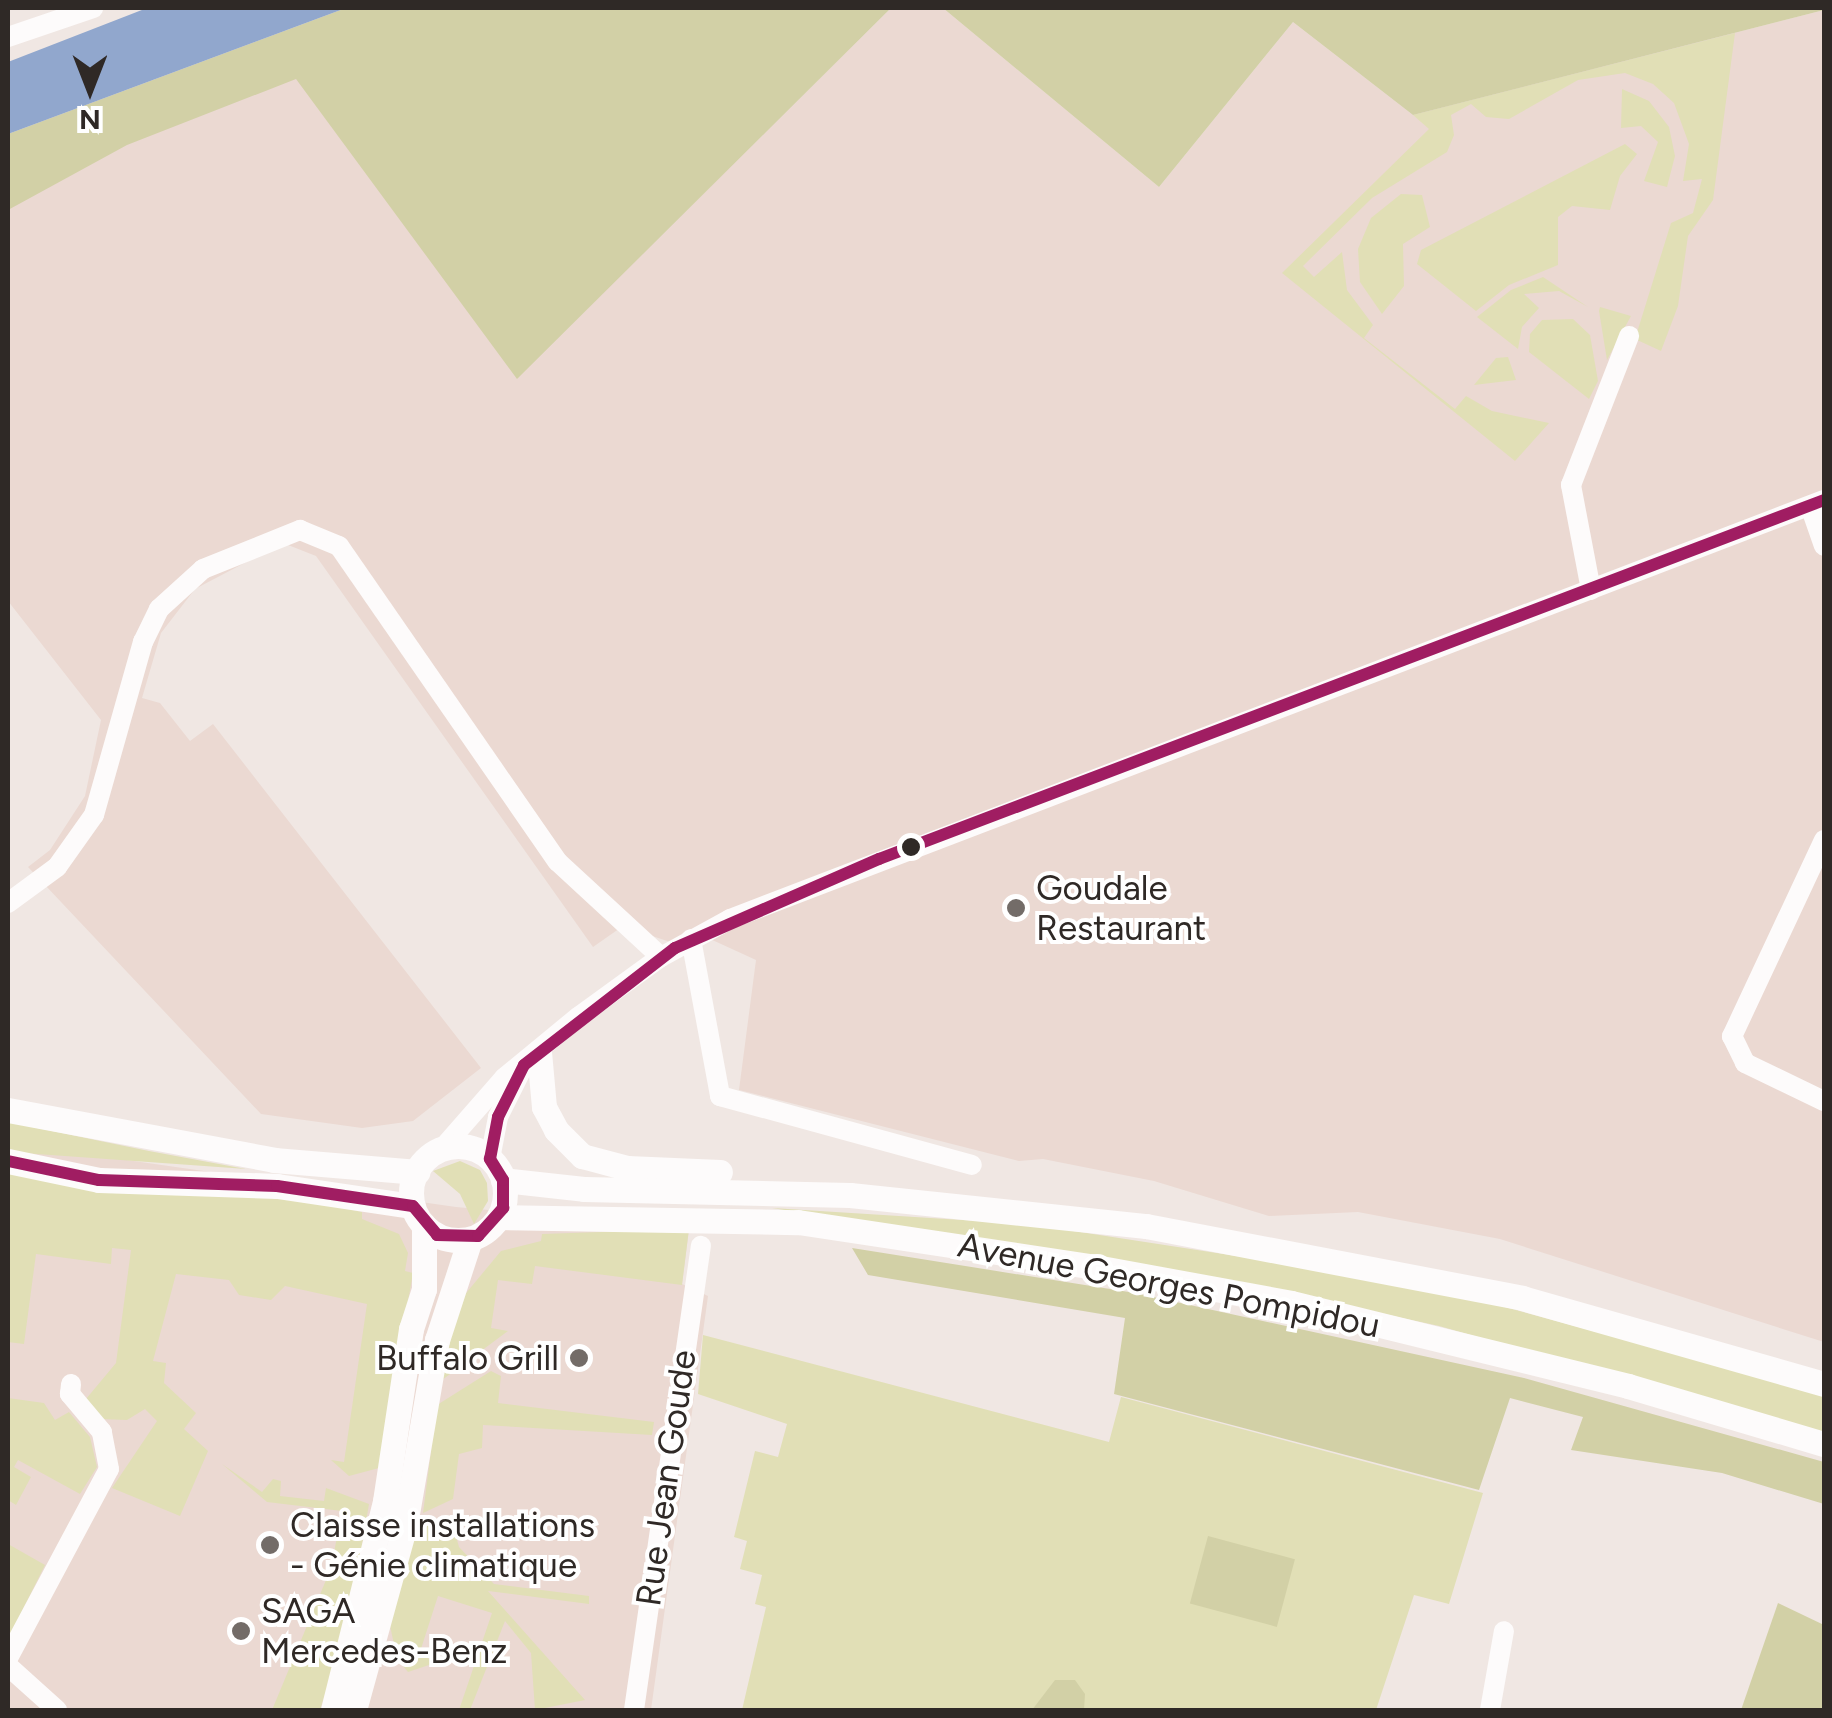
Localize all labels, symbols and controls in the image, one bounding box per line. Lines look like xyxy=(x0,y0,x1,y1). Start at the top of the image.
north arrow xyxy=(40,40,140,140)
text: N xyxy=(79,103,101,137)
unlabelled marker xyxy=(901,837,921,857)
place label: Goudale Restaurant xyxy=(1036,867,1206,949)
marker: Goudale Restaurant xyxy=(1005,897,1027,919)
street label: Avenue Georges Pompidou xyxy=(955,1223,1383,1347)
place label: Buffalo Grill xyxy=(376,1337,559,1379)
marker: Buffalo Grill xyxy=(568,1347,590,1369)
street label: Rue Jean Goude xyxy=(627,1347,705,1609)
place label: Claisse installations - Génie climatique xyxy=(290,1504,595,1586)
marker: Claisse installations - Génie climatique xyxy=(259,1534,281,1556)
place label: SAGA Mercedes-Benz xyxy=(261,1590,507,1672)
marker: SAGA Mercedes-Benz xyxy=(230,1620,252,1642)

